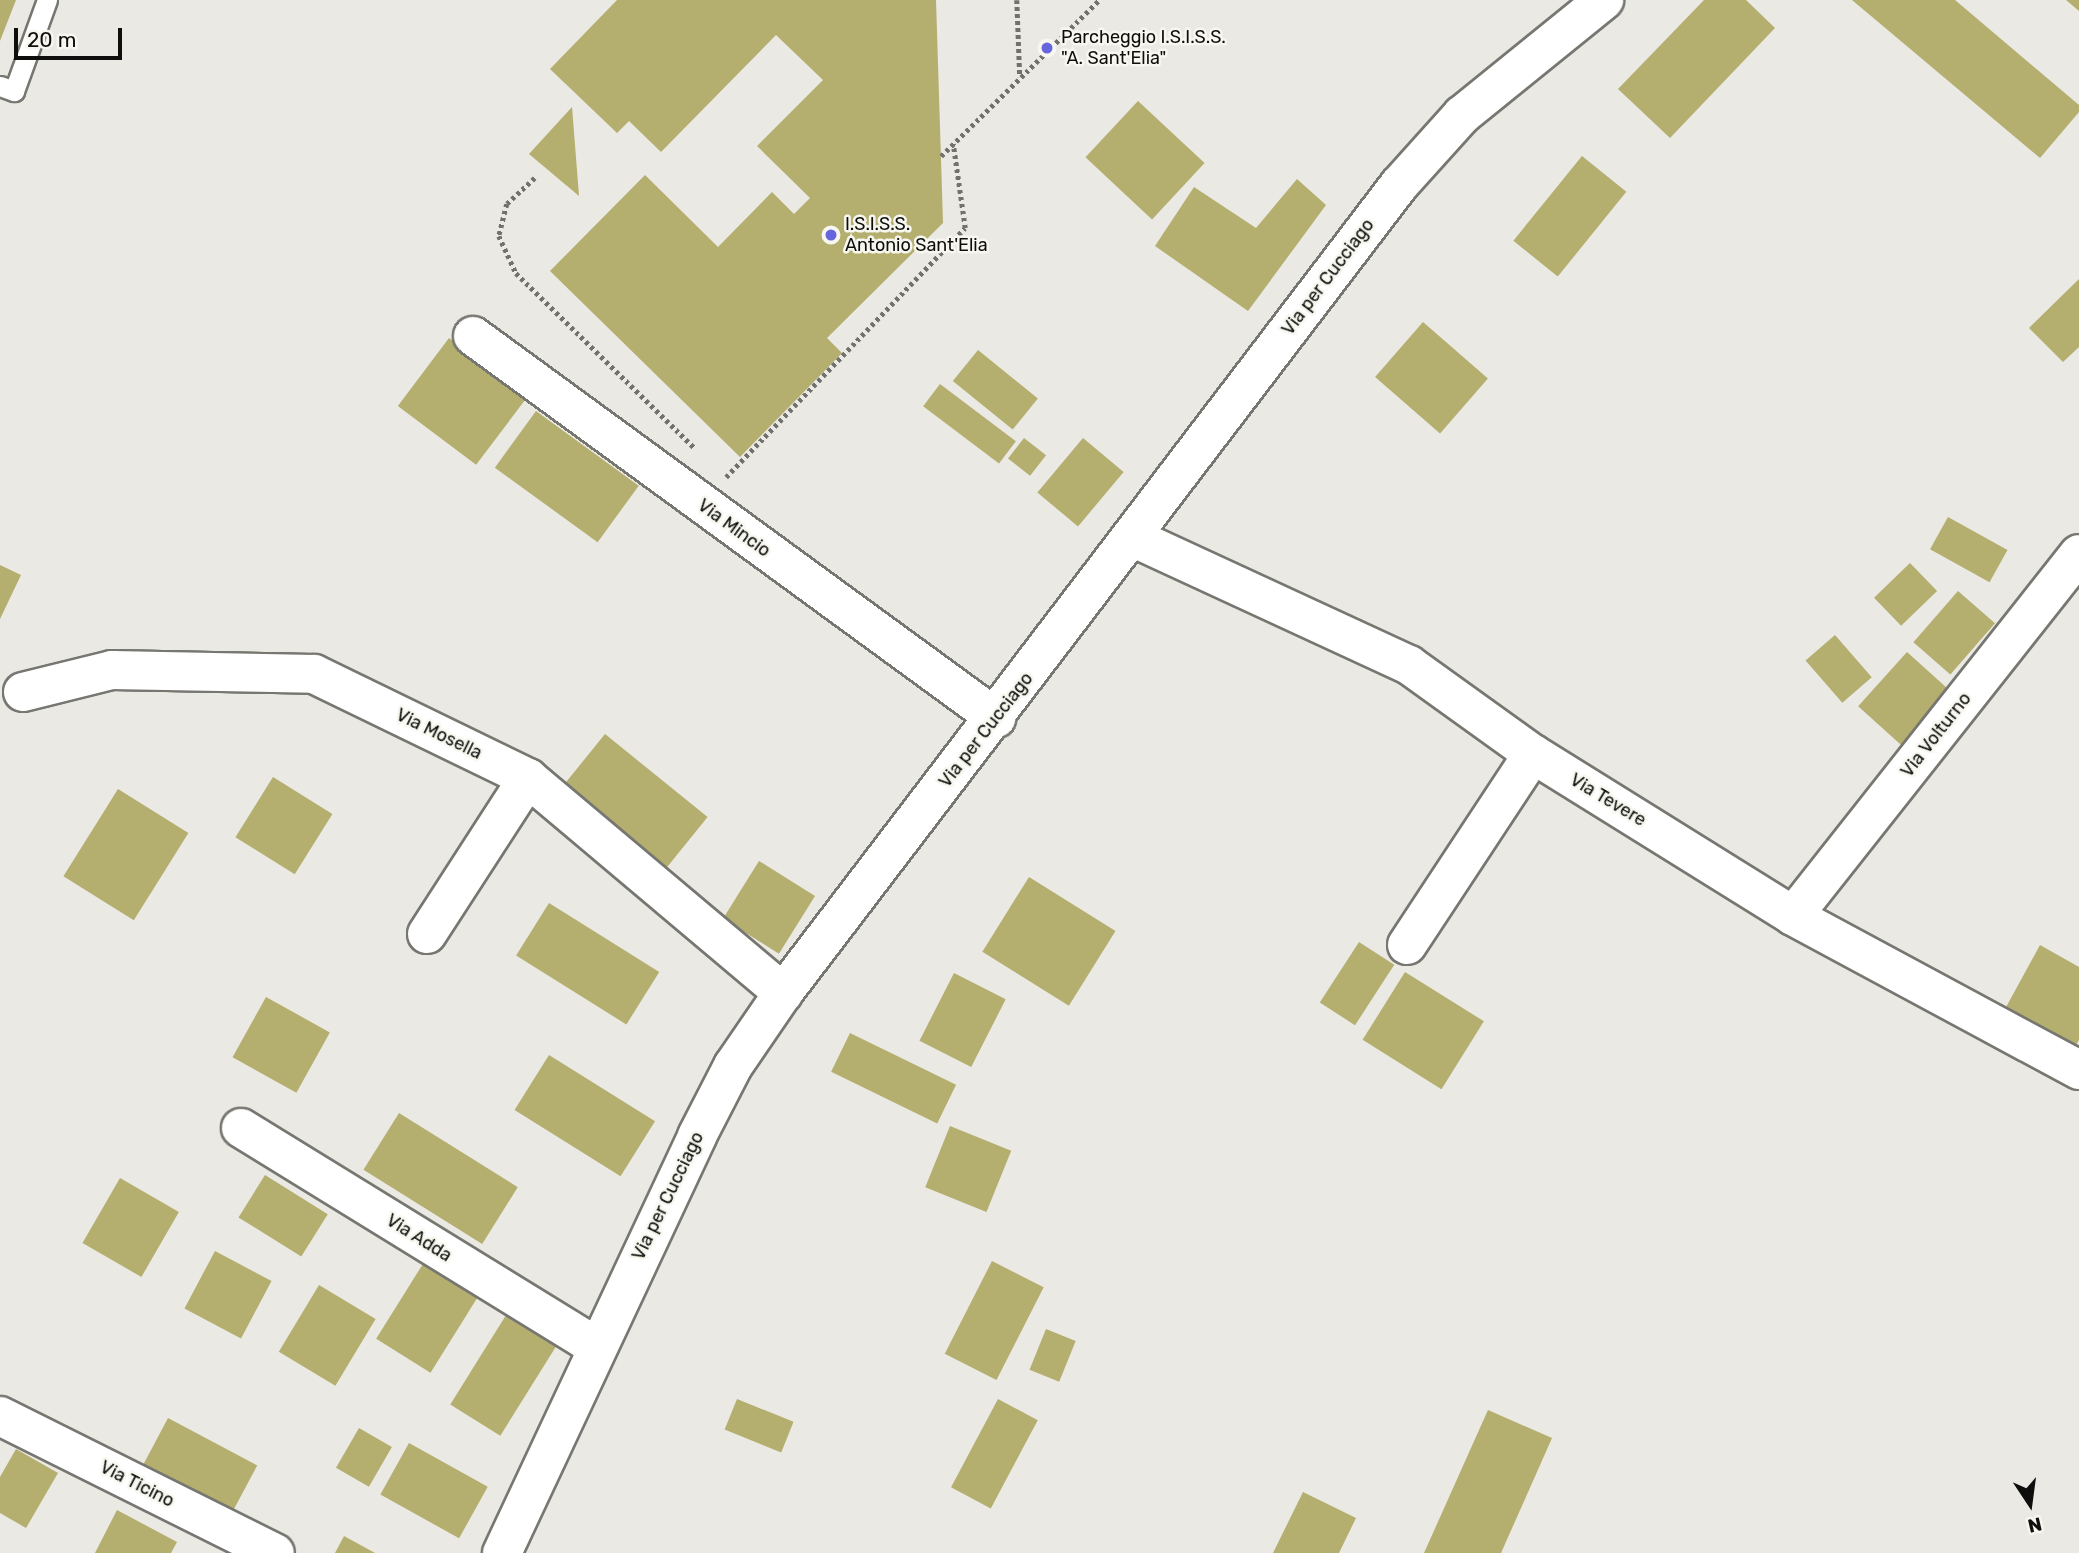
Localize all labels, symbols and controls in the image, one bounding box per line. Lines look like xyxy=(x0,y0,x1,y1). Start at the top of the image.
scale bar xyxy=(18,14,126,58)
text: 20 m xyxy=(27,27,76,52)
place label: Parcheggio I.S.I.S.S. "A. Sant'Elia" xyxy=(1061,27,1226,70)
marker: Parcheggio I.S.I.S.S. "A. Sant'Elia" xyxy=(1039,40,1055,56)
place label: I.S.I.S.S. Antonio Sant'Elia xyxy=(845,214,988,256)
street label: Via per Cucciago xyxy=(1277,214,1379,340)
marker: I.S.I.S.S. Antonio Sant'Elia xyxy=(823,227,839,243)
street label: Via Mincio xyxy=(693,494,775,562)
street label: Via per Cucciago xyxy=(934,668,1038,792)
street label: Via Volturno xyxy=(1896,688,1976,782)
street label: Via Mosella xyxy=(392,704,486,764)
street label: Via Tevere xyxy=(1566,769,1650,831)
street label: Via per Cucciago xyxy=(627,1128,709,1264)
street label: Via Adda xyxy=(382,1209,456,1267)
street label: Via Ticino xyxy=(96,1456,178,1512)
north arrow xyxy=(1995,1469,2065,1539)
text: N xyxy=(2026,1512,2044,1538)

